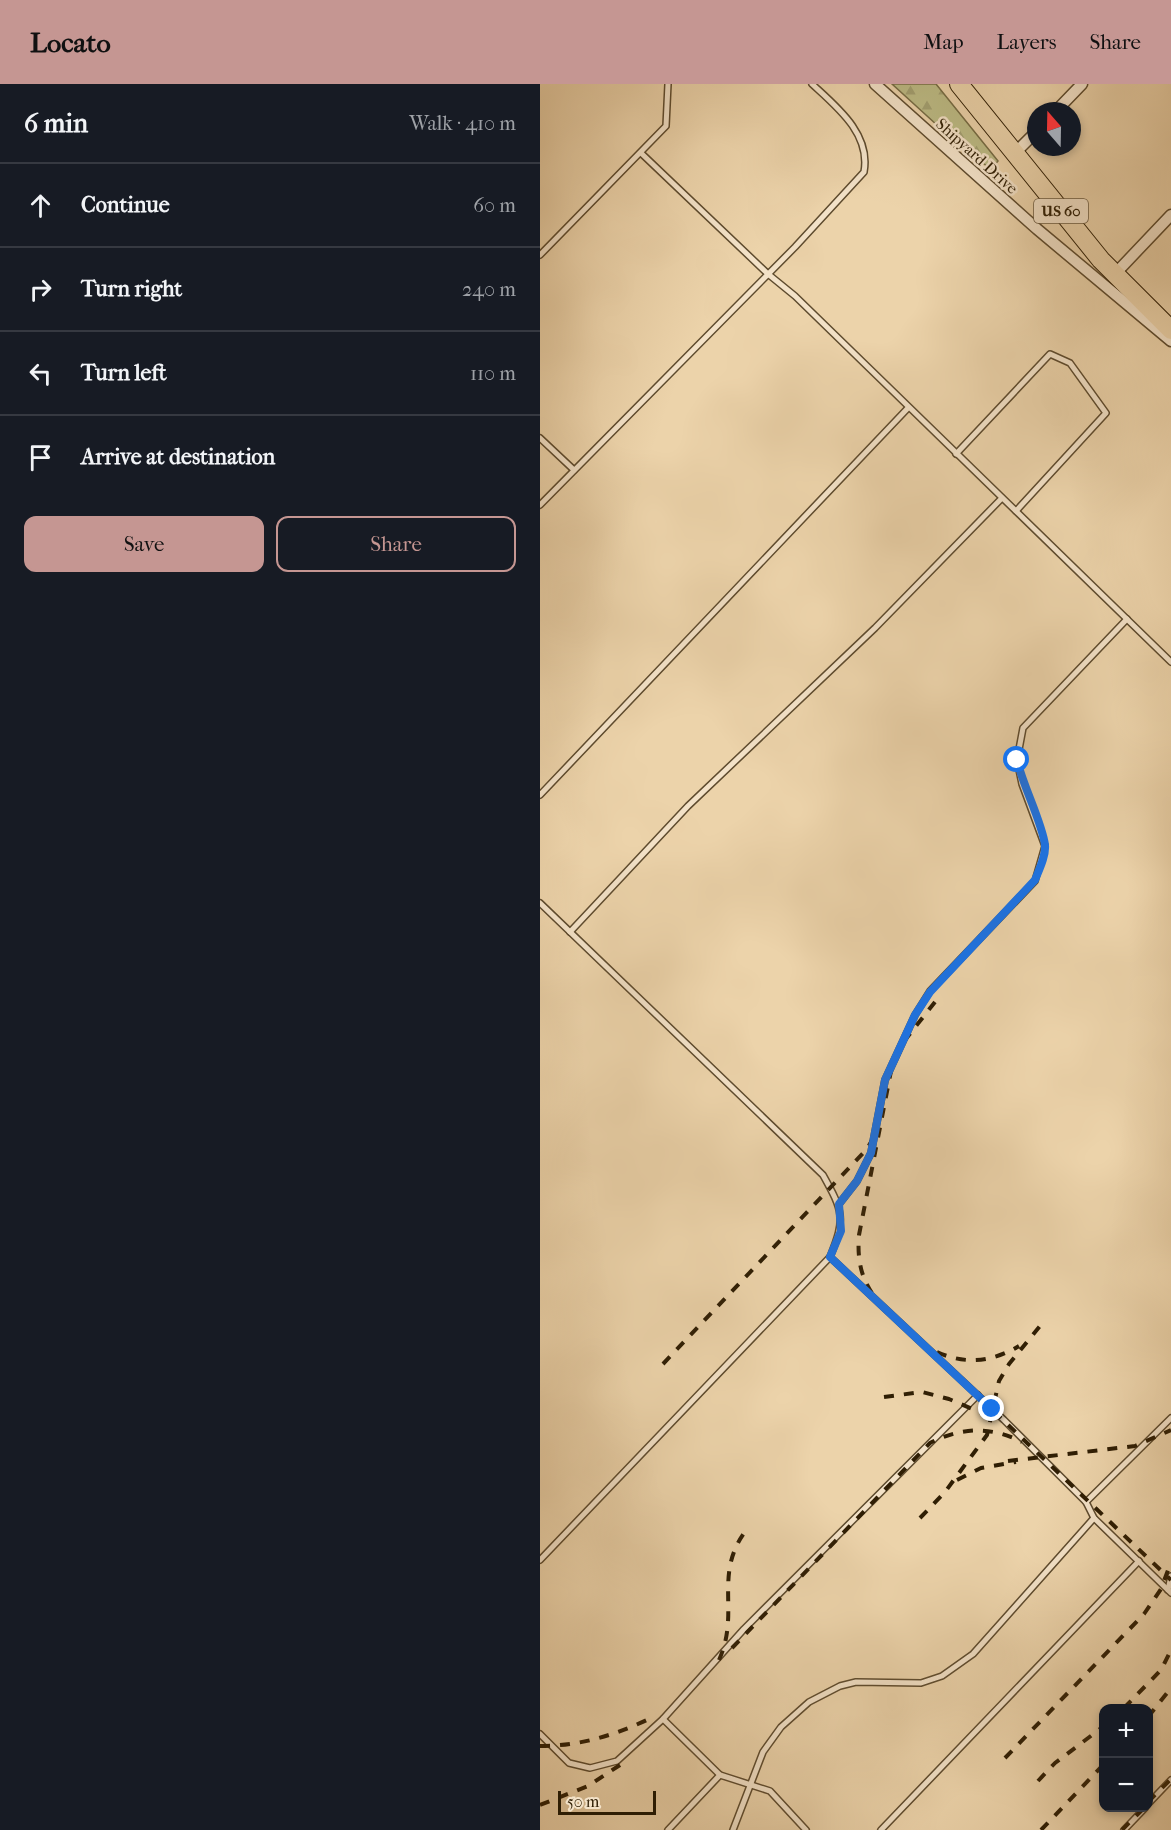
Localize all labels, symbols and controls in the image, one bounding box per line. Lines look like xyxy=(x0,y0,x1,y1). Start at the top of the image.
text: Locato xyxy=(30,26,111,59)
text: Map xyxy=(923,30,964,54)
text: Layers xyxy=(997,30,1056,54)
text: Share xyxy=(1089,30,1141,54)
north arrow xyxy=(1027,102,1081,156)
text: 6 min xyxy=(24,108,88,139)
text: Walk · 410 m xyxy=(409,112,516,135)
street label: Shipyard Drive xyxy=(932,114,1022,198)
icon: ahead xyxy=(24,189,57,222)
text: Continue xyxy=(81,192,170,218)
text: 60 m xyxy=(473,194,516,217)
road number: US 60 xyxy=(1034,199,1088,223)
icon: right xyxy=(24,273,57,306)
text: Turn right xyxy=(81,276,182,302)
text: 240 m xyxy=(462,278,516,301)
icon: left xyxy=(24,357,57,390)
text: Turn left xyxy=(81,360,167,386)
text: 110 m xyxy=(470,362,516,385)
icon: arrive xyxy=(24,441,57,474)
text: Arrive at destination xyxy=(81,444,275,470)
button: Save xyxy=(24,516,264,572)
button: Share xyxy=(276,516,516,572)
route start xyxy=(1003,746,1029,772)
route end xyxy=(978,1395,1004,1421)
map controls xyxy=(1099,1704,1153,1812)
button: + xyxy=(1099,1704,1153,1758)
button: − xyxy=(1099,1758,1153,1812)
scale bar xyxy=(558,1788,656,1816)
text: 50 m xyxy=(567,1792,599,1811)

